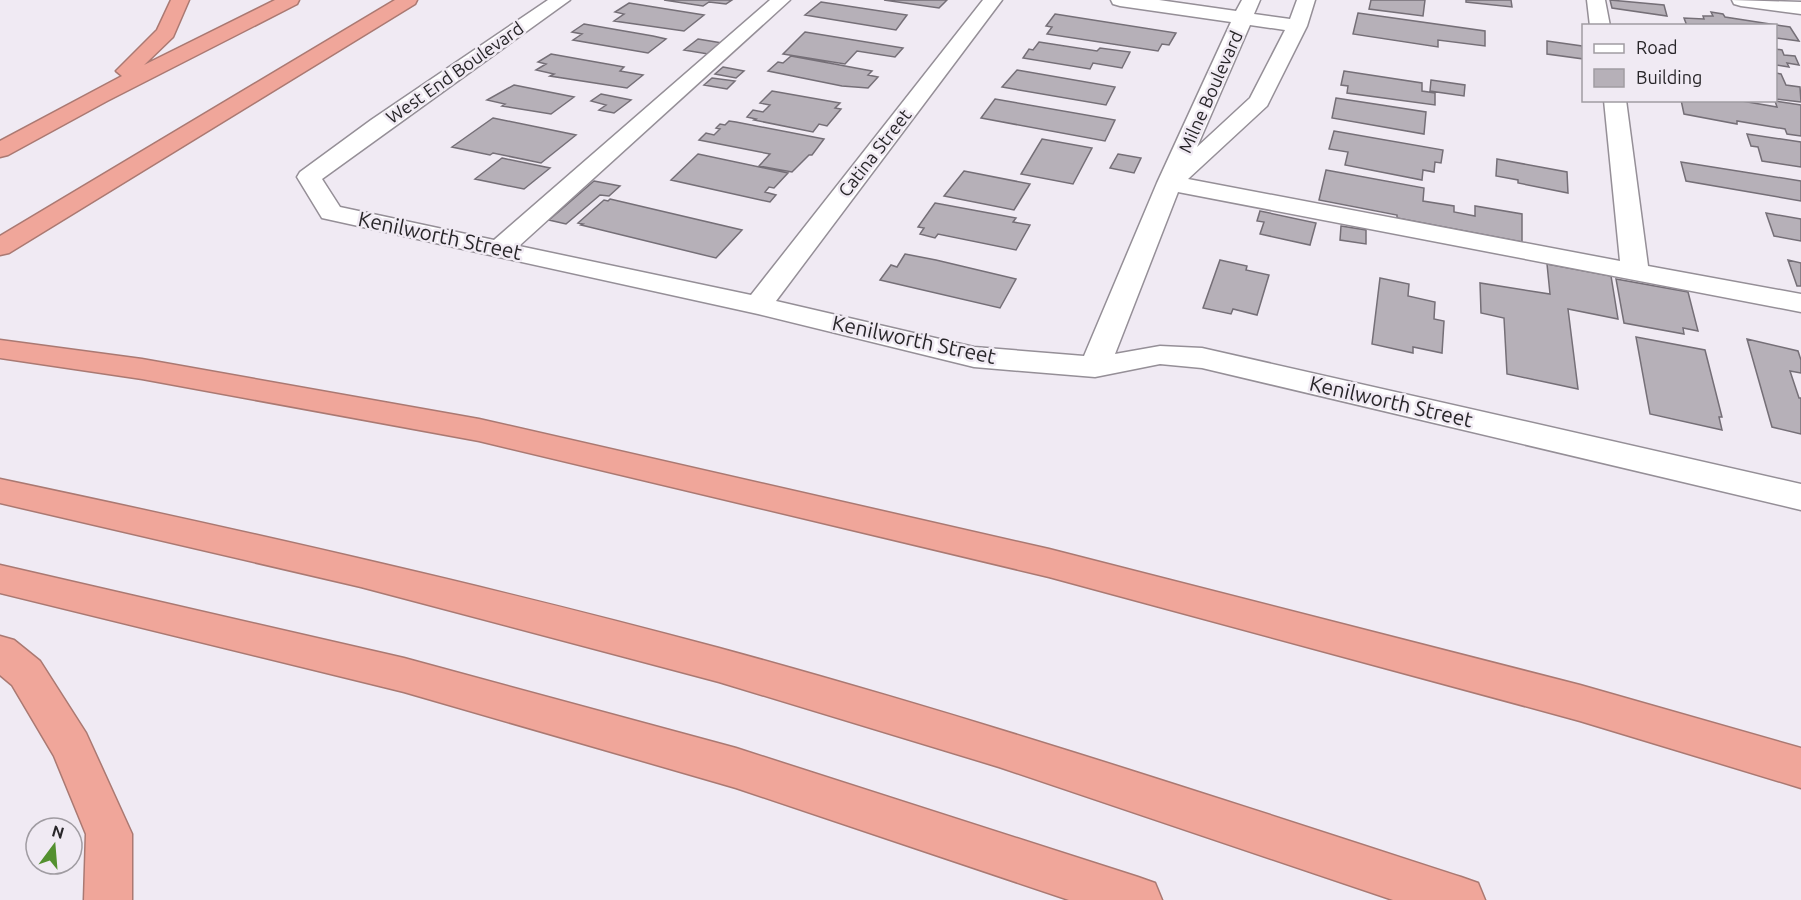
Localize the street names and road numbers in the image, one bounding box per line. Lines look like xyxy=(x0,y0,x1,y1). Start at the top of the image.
street label: West End Boulevard xyxy=(382,17,527,127)
street label: Milne Boulevard xyxy=(1174,28,1246,156)
street label: Catina Street xyxy=(834,105,915,200)
street label: Kenilworth Street xyxy=(356,206,524,264)
street label: Kenilworth Street xyxy=(830,310,998,368)
street label: Kenilworth Street xyxy=(1307,371,1475,431)

